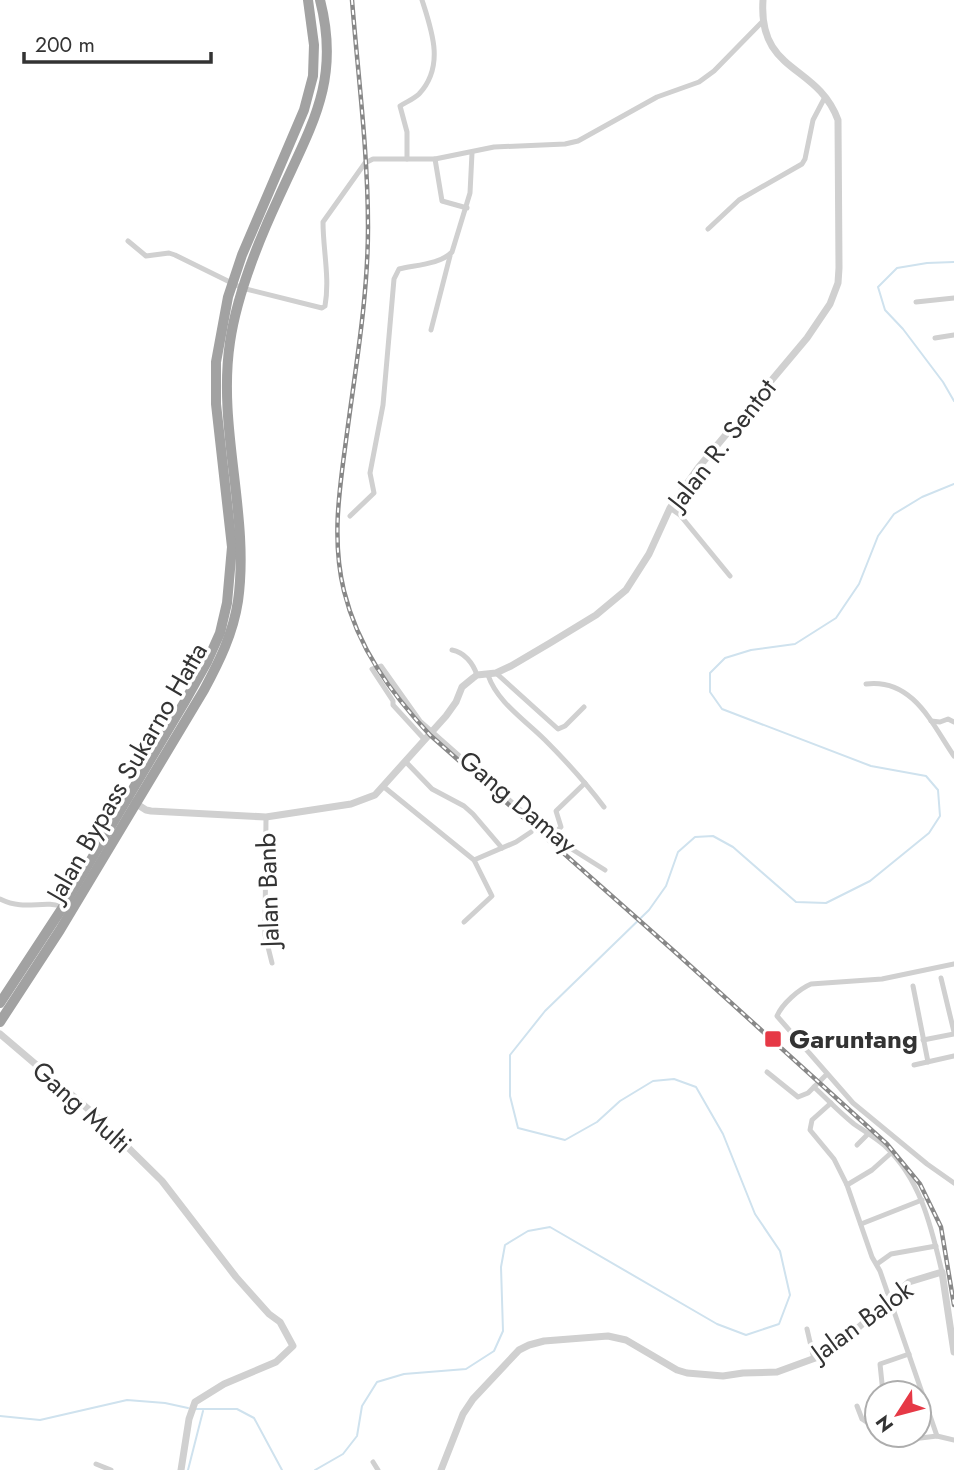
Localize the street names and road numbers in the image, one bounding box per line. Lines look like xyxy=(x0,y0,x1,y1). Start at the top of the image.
street label: Jalan R. Sentot xyxy=(657,370,786,520)
street label: Jalan Bypass Sukarno Hatta xyxy=(36,636,217,911)
street label: Gang Damay xyxy=(451,741,585,863)
street label: Jalan Banb xyxy=(247,832,289,951)
street label: Gang Multi xyxy=(24,1052,140,1162)
street label: Jalan Balok xyxy=(801,1271,921,1373)

